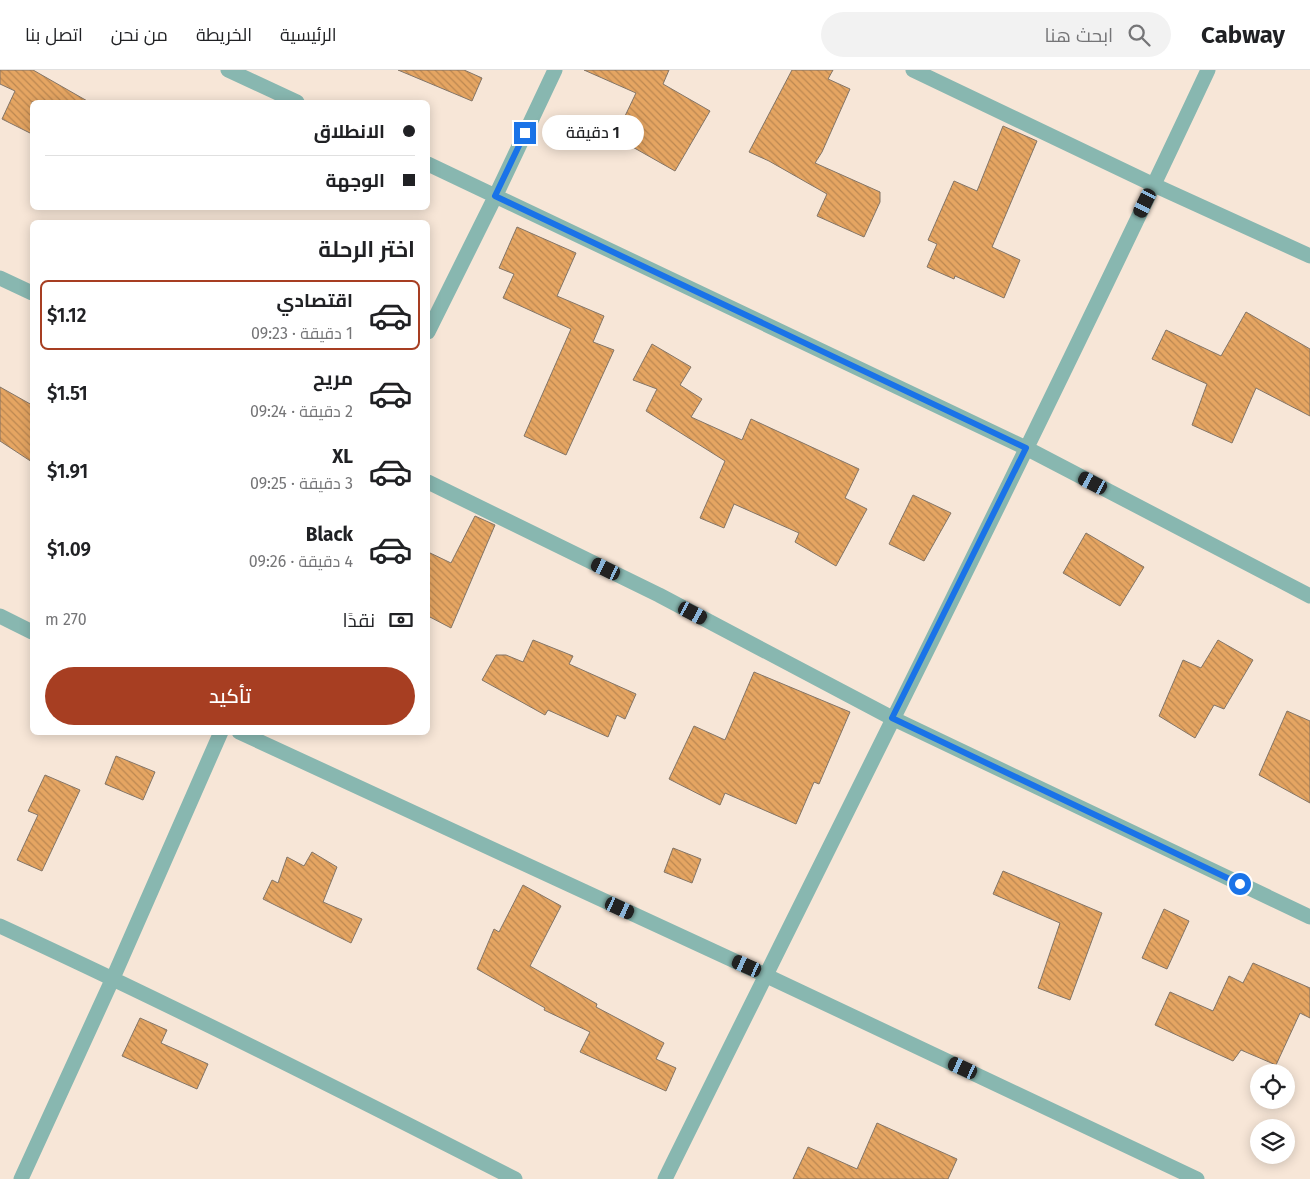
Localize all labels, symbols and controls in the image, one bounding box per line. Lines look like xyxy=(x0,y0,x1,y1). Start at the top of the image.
search box xyxy=(821,12,1171,57)
icon: search xyxy=(1125,21,1153,49)
text: Cabway xyxy=(1201,21,1285,49)
text: اتصل بنا xyxy=(25,24,83,46)
text: من نحن xyxy=(111,24,168,46)
text: الخريطة xyxy=(196,24,252,46)
text: الرئيسية xyxy=(280,24,337,46)
text: ابحث هنا xyxy=(1045,24,1113,47)
callout: 1 دقيقة xyxy=(542,116,645,150)
text: الانطلاق xyxy=(314,120,385,143)
route end xyxy=(514,122,536,144)
text: 1 دقيقة xyxy=(566,123,620,142)
text: الوجهة xyxy=(325,169,385,192)
car xyxy=(1131,186,1158,220)
text: اختر الرحلة xyxy=(318,236,415,263)
text: اقتصادي xyxy=(277,289,353,312)
icon: car xyxy=(368,293,413,338)
text: $1.12 xyxy=(47,304,86,327)
text: 1 دقيقة · 09:23 xyxy=(251,324,353,343)
text: مريح xyxy=(313,367,353,390)
icon: car xyxy=(368,371,413,416)
text: $1.51 xyxy=(47,382,88,405)
text: 2 دقيقة · 09:24 xyxy=(250,402,353,421)
text: XL xyxy=(332,445,353,468)
icon: car xyxy=(368,449,413,494)
text: $1.91 xyxy=(47,460,88,483)
car xyxy=(1076,469,1109,497)
text: 3 دقيقة · 09:25 xyxy=(250,474,353,493)
text: Black xyxy=(306,523,353,546)
icon: car xyxy=(368,527,413,572)
text: $1.09 xyxy=(47,538,91,561)
text: 4 دقيقة · 09:26 xyxy=(249,552,353,571)
car xyxy=(589,556,622,582)
car xyxy=(676,599,709,627)
icon: cash xyxy=(387,606,415,634)
text: نقدًا xyxy=(343,609,375,632)
text: 270 m xyxy=(45,610,87,629)
button: تأكيد xyxy=(45,667,415,725)
route start xyxy=(1229,873,1251,895)
car xyxy=(603,895,636,921)
car xyxy=(730,953,763,979)
car xyxy=(946,1055,979,1081)
map controls xyxy=(1250,1064,1295,1164)
button: locate xyxy=(1250,1064,1295,1109)
button: layers xyxy=(1250,1119,1295,1164)

